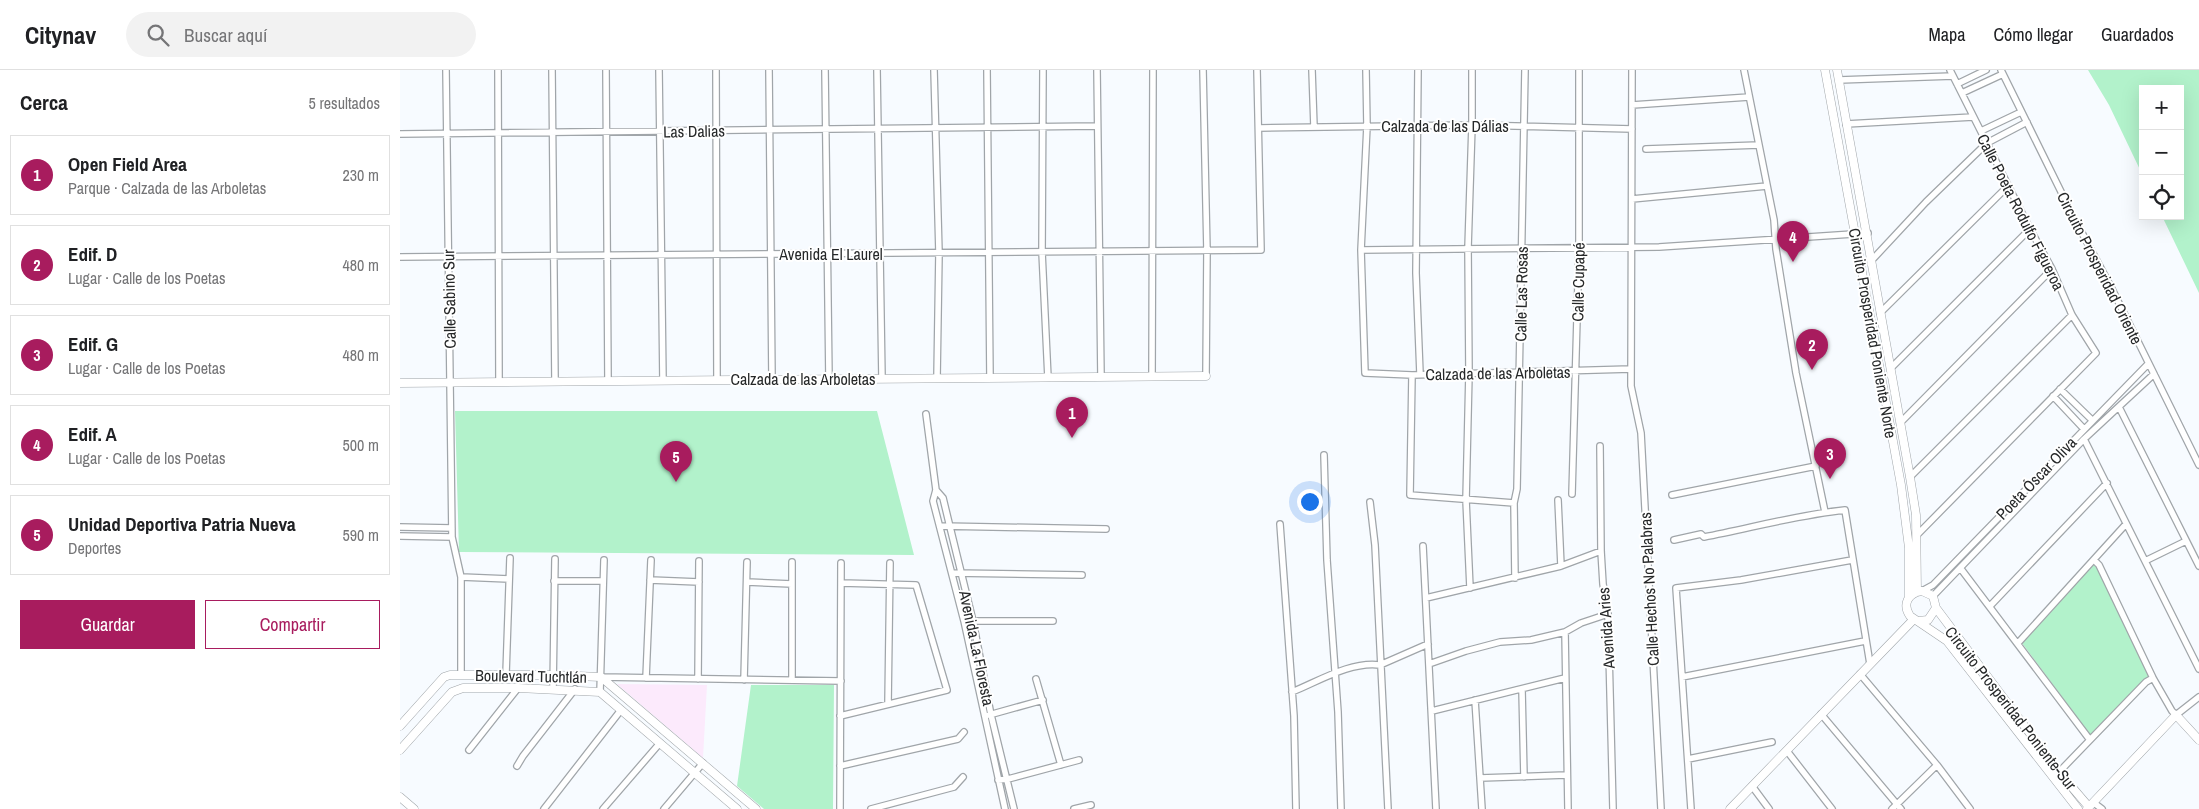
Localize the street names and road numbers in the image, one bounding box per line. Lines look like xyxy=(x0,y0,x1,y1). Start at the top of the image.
street label: Calzada de las Dálias xyxy=(1381,115,1509,137)
street label: Las Dalias xyxy=(663,119,725,143)
street label: Calle Poeta Rodulfo Figueroa xyxy=(1972,130,2070,295)
street label: Circuito Prosperidad Oriente xyxy=(2052,188,2148,348)
street label: Circuito Prosperidad Poniente Norte xyxy=(1844,226,1902,440)
street label: Calle Cupapé xyxy=(1566,242,1590,322)
street label: Avenida El Laurel xyxy=(778,243,883,265)
street label: Calle Las Rosas xyxy=(1509,246,1533,342)
street label: Calle Sabino Sur xyxy=(437,249,461,349)
street label: Calzada de las Arboletas xyxy=(1425,361,1571,385)
street label: Calzada de las Arboletas xyxy=(730,368,876,390)
street label: Poeta Óscar Oliva xyxy=(1991,431,2082,524)
street label: Calle Hechos No Palabras xyxy=(1634,512,1664,666)
street label: Avenida La Floresta xyxy=(954,587,1000,708)
street label: Avenida Aries xyxy=(1592,587,1620,670)
street label: Circuito Prosperidad Poniente-Sur xyxy=(1940,622,2082,795)
street label: Boulevard Tuchtlán xyxy=(475,664,587,688)

